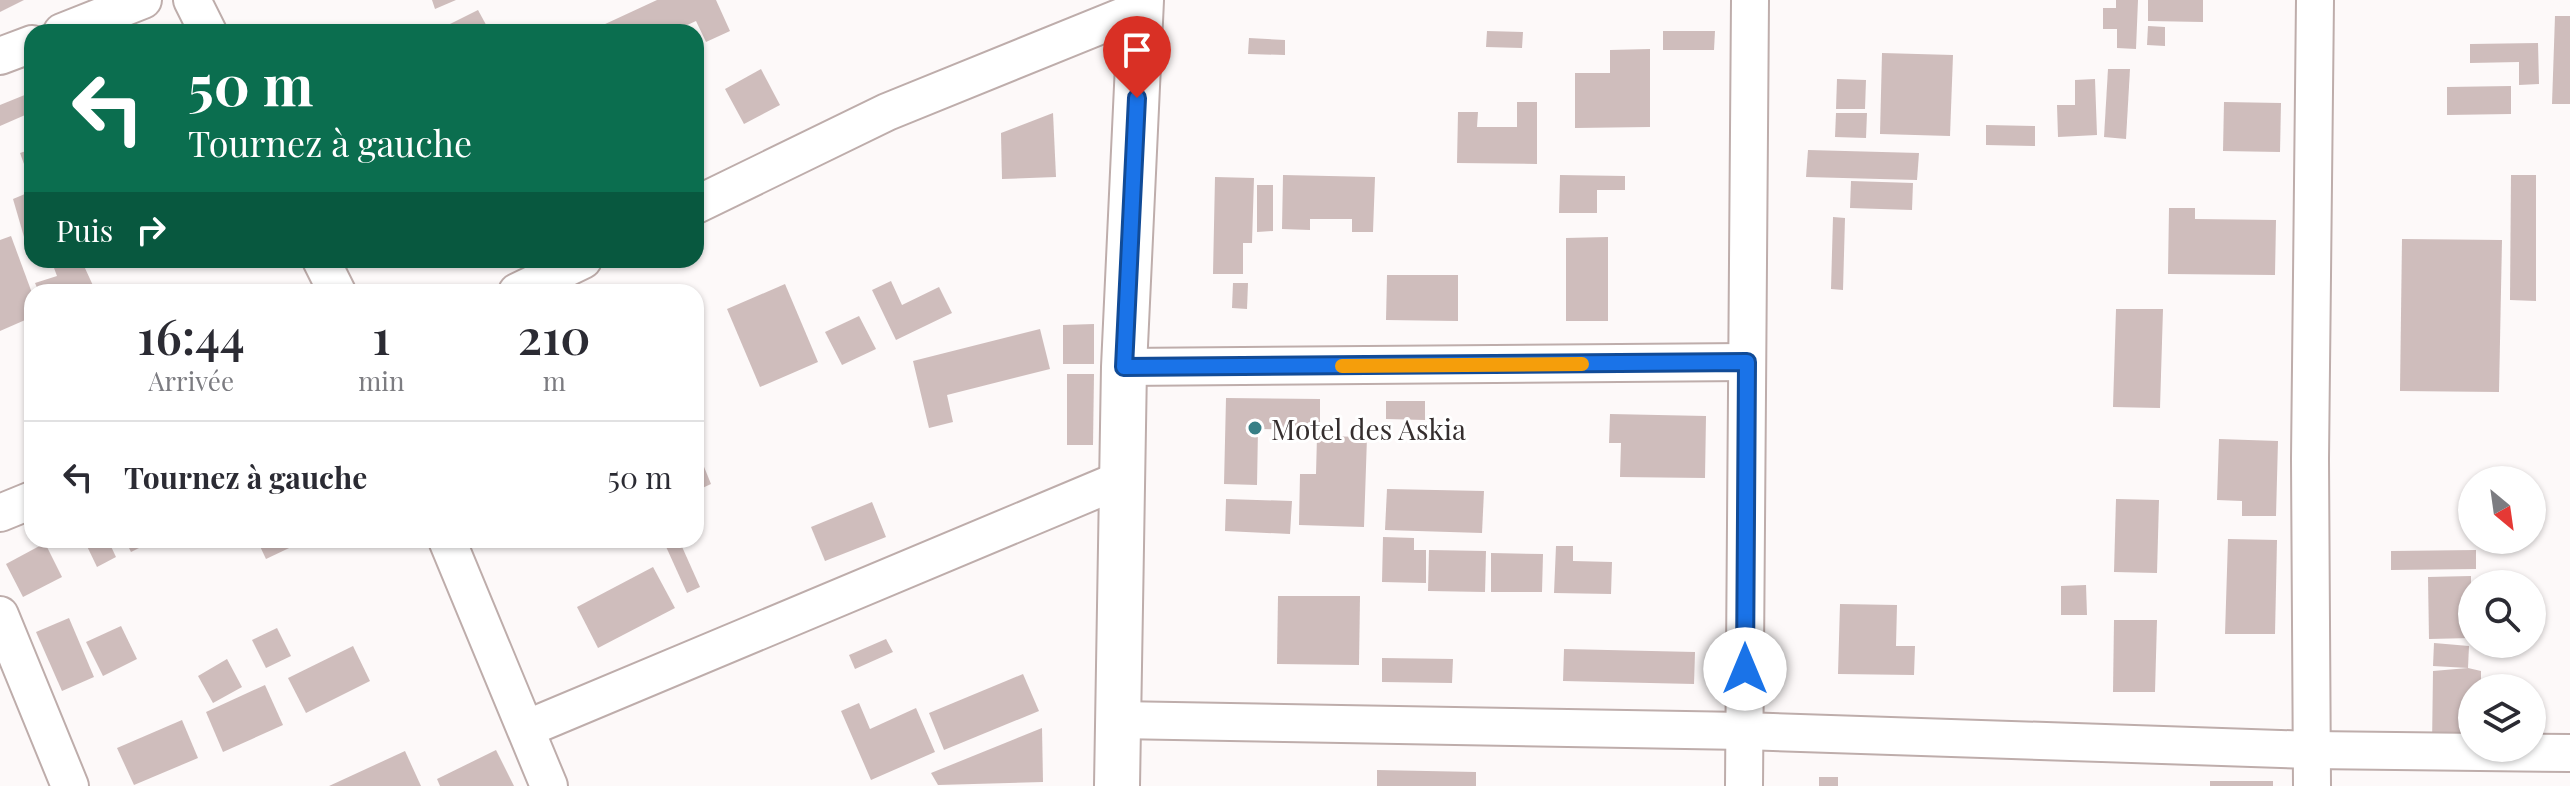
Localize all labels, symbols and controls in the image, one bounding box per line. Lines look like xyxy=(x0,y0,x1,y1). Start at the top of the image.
pin xyxy=(1103,16,1171,98)
icon: arrive xyxy=(1115,28,1159,72)
text: 50 m xyxy=(188,46,314,121)
icon: left xyxy=(56,56,160,160)
text: Tournez à gauche xyxy=(188,118,472,166)
icon: right xyxy=(129,208,173,252)
text: Puis xyxy=(56,210,113,250)
text: 16:44 xyxy=(137,303,245,367)
text: 1 xyxy=(372,303,390,367)
text: 210 xyxy=(518,303,591,367)
text: Arrivée xyxy=(148,363,234,398)
text: min xyxy=(358,363,404,398)
text: m xyxy=(543,363,566,398)
place label: Motel des Askia xyxy=(1271,410,1466,447)
marker: Motel des Askia xyxy=(1246,419,1264,437)
icon: left xyxy=(56,455,100,499)
text: Tournez à gauche xyxy=(124,457,367,497)
text: 50 m xyxy=(607,457,672,497)
north arrow xyxy=(2458,466,2546,554)
map controls xyxy=(2458,466,2546,762)
button: search xyxy=(2458,570,2546,658)
position arrow xyxy=(1703,627,1787,711)
button: layers xyxy=(2458,674,2546,762)

